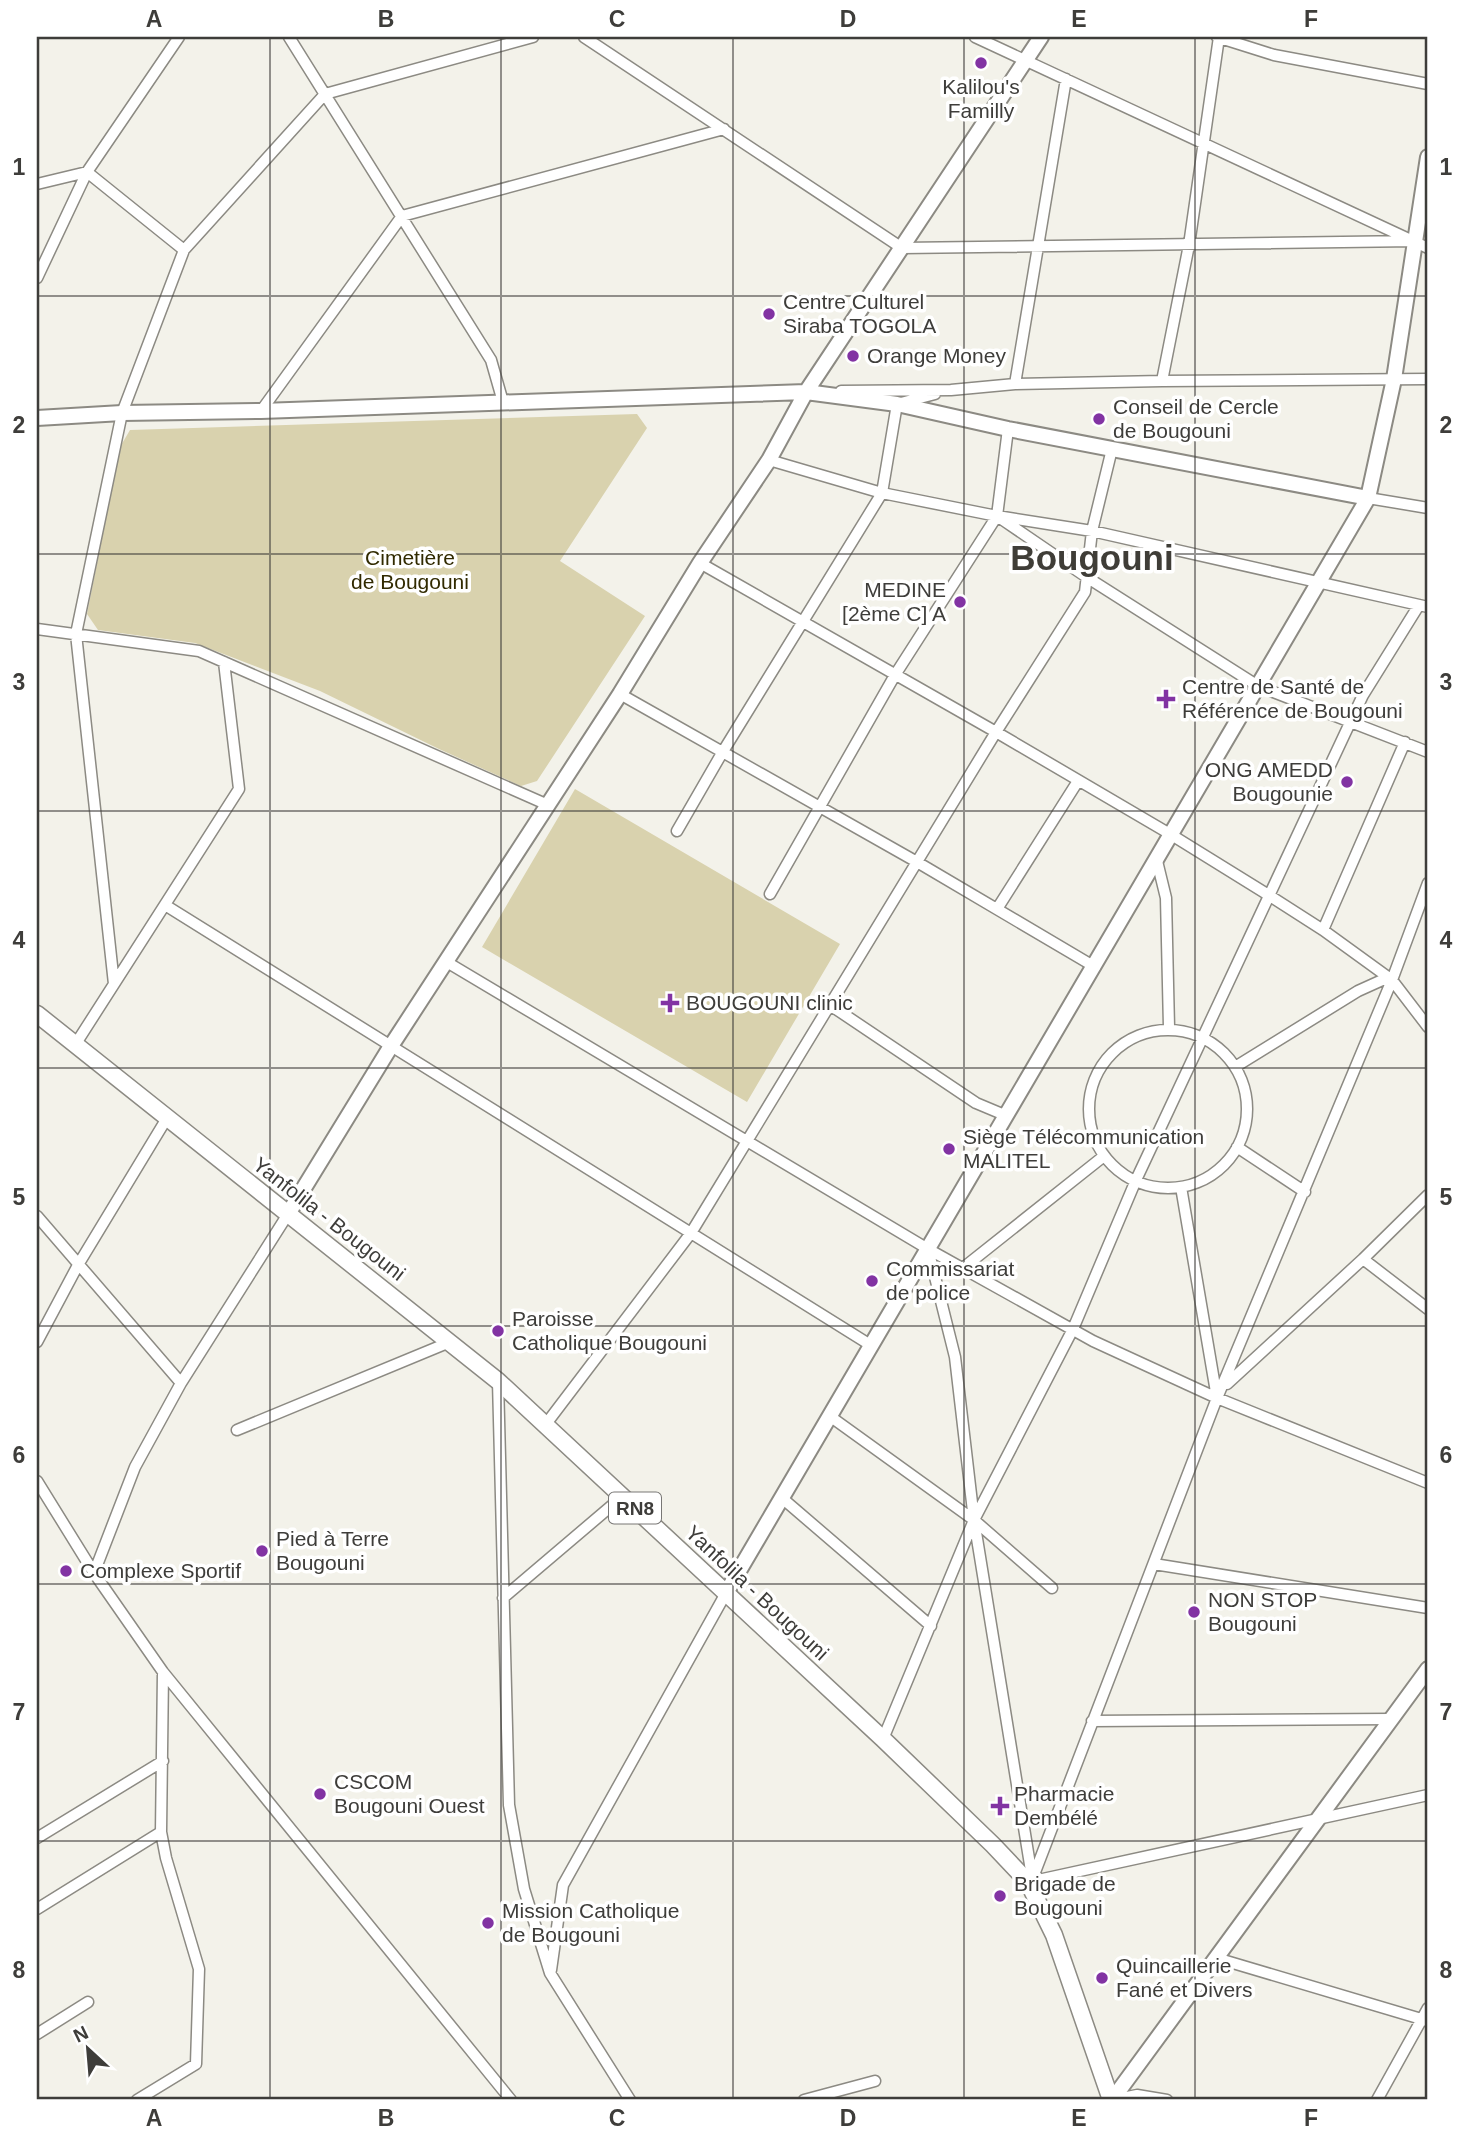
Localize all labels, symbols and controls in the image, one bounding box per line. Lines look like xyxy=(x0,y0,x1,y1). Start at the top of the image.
text: A xyxy=(146,6,162,32)
text: B xyxy=(378,6,394,32)
text: C xyxy=(609,6,625,32)
text: D xyxy=(840,6,856,32)
text: E xyxy=(1071,6,1087,32)
text: F xyxy=(1304,6,1318,32)
marker: Kalilou's Familly xyxy=(973,55,989,71)
place label: Kalilou's Familly xyxy=(942,75,1020,122)
text: 1 xyxy=(13,154,26,180)
text: 1 xyxy=(1440,154,1453,180)
place label: Centre Culturel Siraba TOGOLA xyxy=(783,290,936,337)
marker: Centre Culturel Siraba TOGOLA xyxy=(761,306,777,322)
place label: Orange Money xyxy=(867,344,1006,367)
marker: Orange Money xyxy=(845,348,861,364)
place label: Conseil de Cercle de Bougouni xyxy=(1113,395,1279,442)
marker: Conseil de Cercle de Bougouni xyxy=(1091,411,1107,427)
text: 2 xyxy=(13,412,25,438)
text: 2 xyxy=(1440,412,1452,438)
district label: Bougouni xyxy=(1010,538,1174,577)
park label: Cimetière de Bougouni xyxy=(351,546,469,593)
place label: MEDINE [2ème C] A xyxy=(842,578,946,625)
marker: MEDINE [2ème C] A xyxy=(952,594,968,610)
text: 3 xyxy=(13,669,25,695)
text: 3 xyxy=(1440,669,1452,695)
place label: Centre de Santé de Référence de Bougouni xyxy=(1182,675,1403,722)
marker: Centre de Santé de Référence de Bougouni xyxy=(1156,689,1176,709)
place label: ONG AMEDD Bougounie xyxy=(1205,758,1333,805)
marker: ONG AMEDD Bougounie xyxy=(1339,774,1355,790)
text: 4 xyxy=(13,927,26,953)
text: 4 xyxy=(1440,927,1453,953)
place label: BOUGOUNI clinic xyxy=(686,991,853,1014)
marker: BOUGOUNI clinic xyxy=(660,993,680,1013)
place label: Siège Télécommunication MALITEL xyxy=(963,1125,1204,1172)
marker: Siège Télécommunication MALITEL xyxy=(941,1141,957,1157)
street label: Yanfolila - Bougouni xyxy=(249,1152,410,1285)
text: 5 xyxy=(13,1184,26,1210)
text: 5 xyxy=(1440,1184,1453,1210)
place label: Commissariat de police xyxy=(886,1257,1015,1304)
marker: Commissariat de police xyxy=(864,1273,880,1289)
place label: Paroisse Catholique Bougouni xyxy=(512,1307,707,1354)
marker: Paroisse Catholique Bougouni xyxy=(490,1323,506,1339)
text: 6 xyxy=(13,1442,25,1468)
text: 6 xyxy=(1440,1442,1452,1468)
road number: RN8 xyxy=(609,1492,661,1524)
street label: Yanfolila - Bougouni xyxy=(681,1521,833,1665)
place label: Pied à Terre Bougouni xyxy=(276,1527,389,1574)
marker: Pied à Terre Bougouni xyxy=(254,1543,270,1559)
place label: Complexe Sportif xyxy=(80,1559,241,1582)
marker: Complexe Sportif xyxy=(58,1563,74,1579)
place label: NON STOP Bougouni xyxy=(1208,1588,1317,1635)
marker: NON STOP Bougouni xyxy=(1186,1604,1202,1620)
text: 7 xyxy=(13,1699,25,1725)
text: 7 xyxy=(1440,1699,1452,1725)
place label: CSCOM Bougouni Ouest xyxy=(334,1770,485,1817)
place label: Pharmacie Dembélé xyxy=(1014,1782,1114,1829)
marker: CSCOM Bougouni Ouest xyxy=(312,1786,328,1802)
marker: Pharmacie Dembélé xyxy=(992,1798,1008,1814)
place label: Brigade de Bougouni xyxy=(1014,1872,1116,1919)
marker: Brigade de Bougouni xyxy=(992,1888,1008,1904)
place label: Mission Catholique de Bougouni xyxy=(502,1899,679,1946)
marker: Mission Catholique de Bougouni xyxy=(480,1915,496,1931)
place label: Quincaillerie Fané et Divers xyxy=(1116,1954,1253,2001)
text: 8 xyxy=(13,1957,26,1983)
text: 8 xyxy=(1440,1957,1453,1983)
marker: Quincaillerie Fané et Divers xyxy=(1094,1970,1110,1986)
north arrow xyxy=(52,2014,122,2084)
text: N xyxy=(70,2022,92,2047)
text: A xyxy=(146,2105,162,2131)
text: B xyxy=(378,2105,394,2131)
text: C xyxy=(609,2105,625,2131)
text: D xyxy=(840,2105,856,2131)
text: E xyxy=(1071,2105,1087,2131)
text: F xyxy=(1304,2105,1318,2131)

